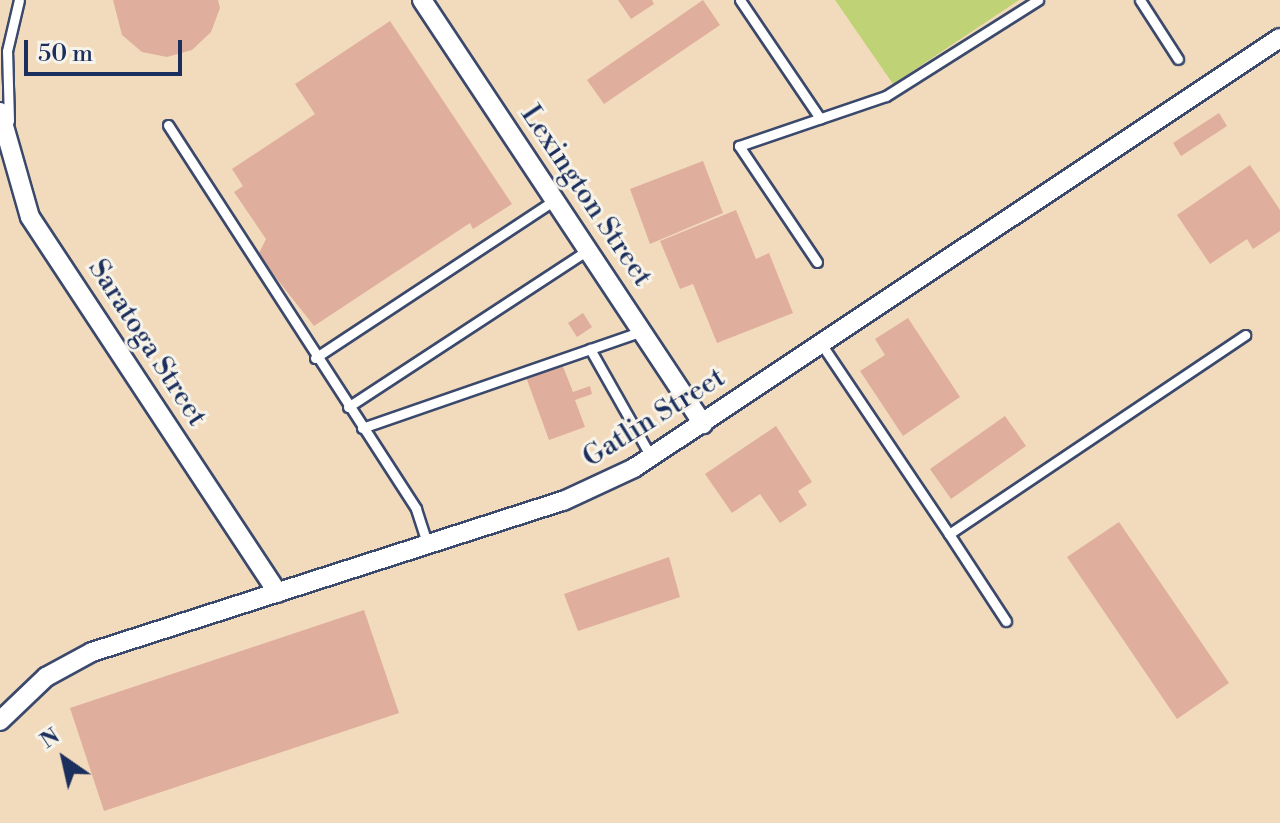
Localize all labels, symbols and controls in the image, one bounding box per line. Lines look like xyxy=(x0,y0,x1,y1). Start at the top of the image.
scale bar xyxy=(28,24,186,74)
text: 50 m xyxy=(38,39,93,69)
street label: Lexington Street xyxy=(513,99,659,293)
street label: Saratoga Street xyxy=(81,253,213,433)
street label: Gatlin Street xyxy=(577,361,731,475)
north arrow xyxy=(24,719,104,799)
text: N xyxy=(36,723,65,755)

